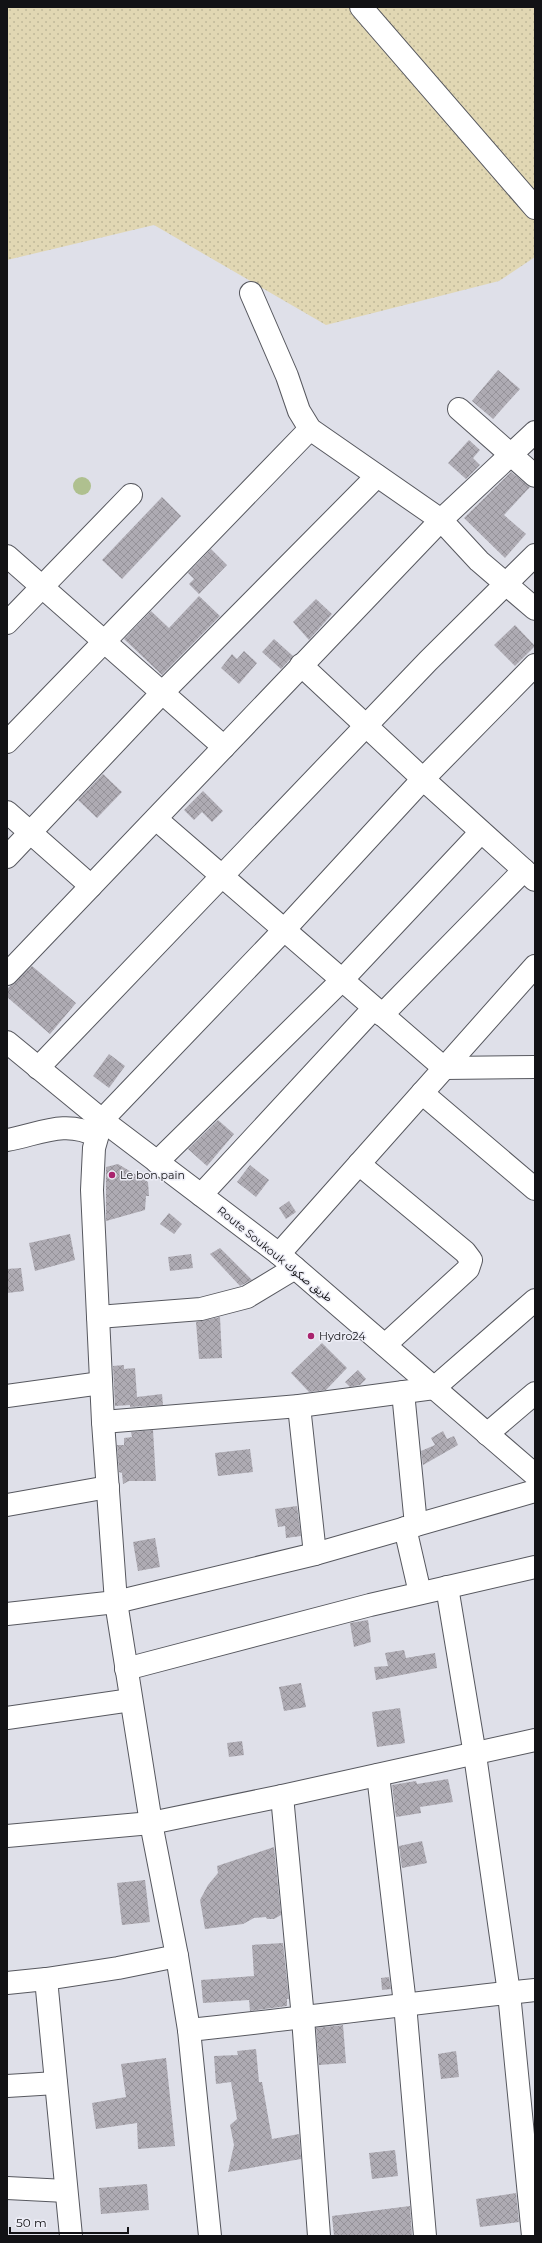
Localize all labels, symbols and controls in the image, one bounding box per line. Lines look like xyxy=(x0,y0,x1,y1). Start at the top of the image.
place label: Le bon pain xyxy=(120,1168,185,1182)
marker: Le bon pain xyxy=(107,1170,117,1180)
street label: Route Soukouk طريق صكوك xyxy=(215,1203,335,1305)
place label: Hydro24 xyxy=(319,1329,366,1343)
marker: Hydro24 xyxy=(306,1331,316,1341)
scale bar xyxy=(10,2209,128,2235)
text: 50 m xyxy=(16,2215,47,2230)

